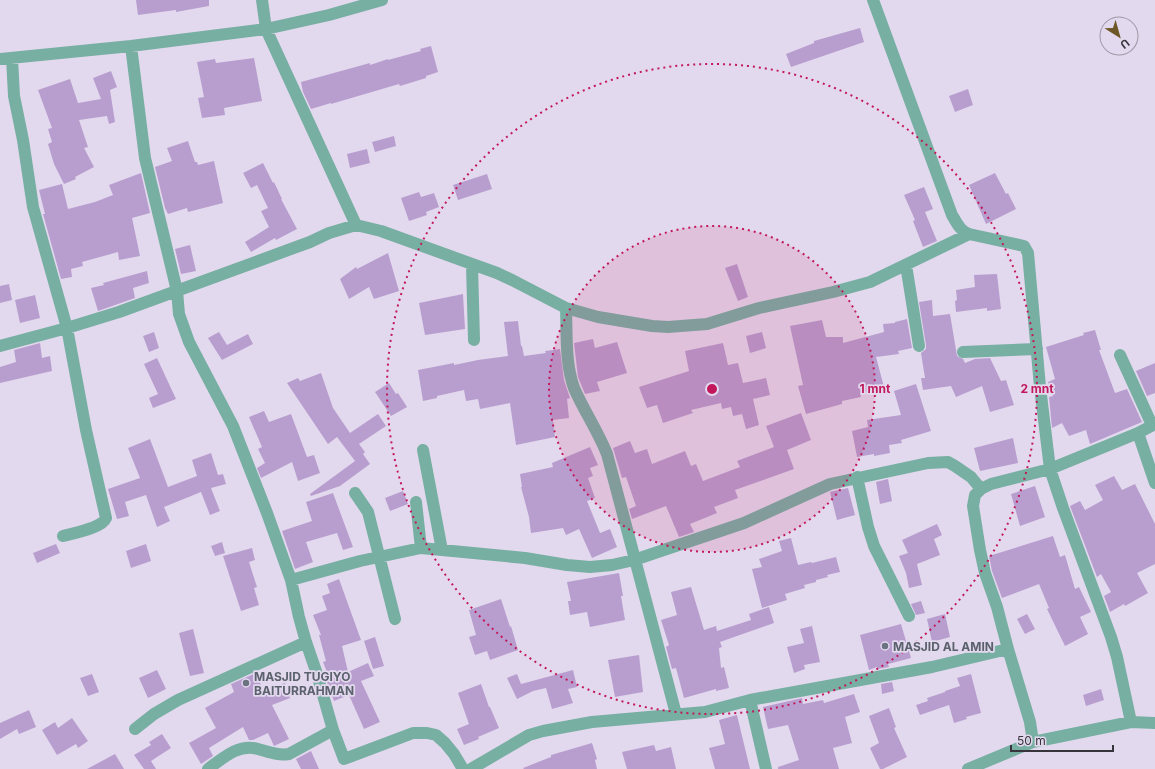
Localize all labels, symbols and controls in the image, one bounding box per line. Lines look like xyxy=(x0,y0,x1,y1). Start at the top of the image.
north arrow xyxy=(1099,16,1139,56)
text: U xyxy=(1118,36,1132,52)
text: 1 mnt xyxy=(860,381,891,396)
text: 2 mnt xyxy=(1020,381,1054,396)
centre of rings xyxy=(705,382,719,396)
place label: MASJID AL AMIN xyxy=(893,639,994,654)
marker: MASJID AL AMIN xyxy=(880,641,890,651)
place label: MASJID TUGIYO BAITURRAHMAN xyxy=(254,669,354,698)
marker: MASJID TUGIYO BAITURRAHMAN xyxy=(241,678,251,688)
scale bar xyxy=(1011,727,1113,753)
text: 50 m xyxy=(1017,733,1046,748)

